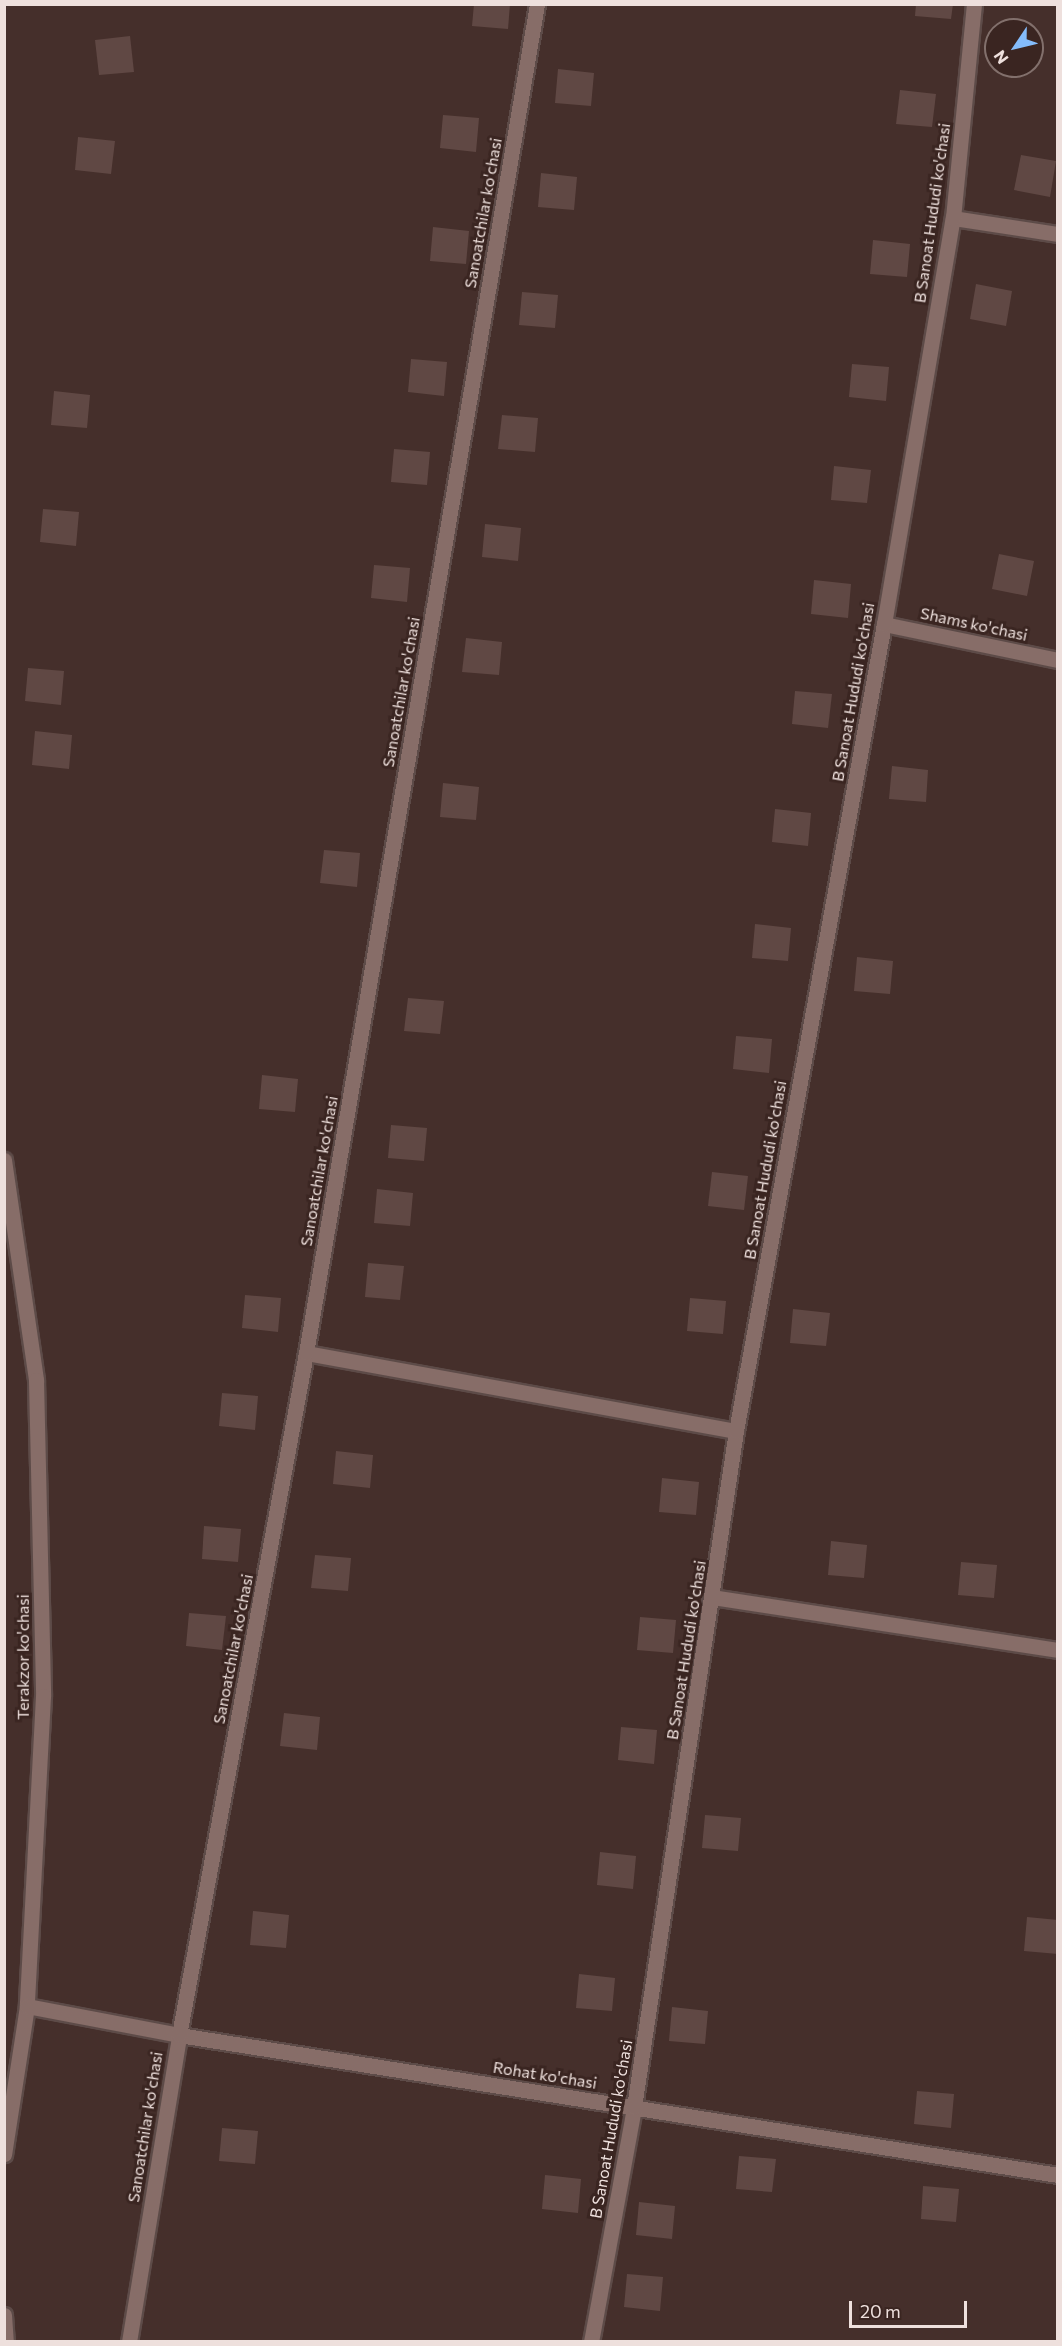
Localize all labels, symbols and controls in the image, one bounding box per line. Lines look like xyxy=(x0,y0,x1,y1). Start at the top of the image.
north arrow xyxy=(984,18,1044,78)
text: N xyxy=(989,47,1012,68)
street label: B Sanoat Hududi ko'chasi xyxy=(910,122,954,304)
street label: Sanoatchilar ko'chasi xyxy=(460,136,506,290)
street label: B Sanoat Hududi ko'chasi xyxy=(828,601,878,783)
street label: Shams ko'chasi xyxy=(919,603,1029,645)
street label: Sanoatchilar ko'chasi xyxy=(378,615,424,769)
street label: B Sanoat Hududi ko'chasi xyxy=(740,1079,790,1261)
street label: Sanoatchilar ko'chasi xyxy=(296,1094,342,1248)
street label: B Sanoat Hududi ko'chasi xyxy=(662,1559,710,1741)
street label: Sanoatchilar ko'chasi xyxy=(209,1572,257,1726)
street label: Terakzor ko'chasi xyxy=(13,1594,33,1720)
street label: B Sanoat Hududi ko'chasi xyxy=(586,2038,636,2220)
street label: Sanoatchilar ko'chasi xyxy=(124,2050,166,2204)
street label: Rohat ko'chasi xyxy=(492,2057,598,2093)
scale bar xyxy=(852,2289,970,2327)
text: 20 m xyxy=(860,2300,901,2322)

